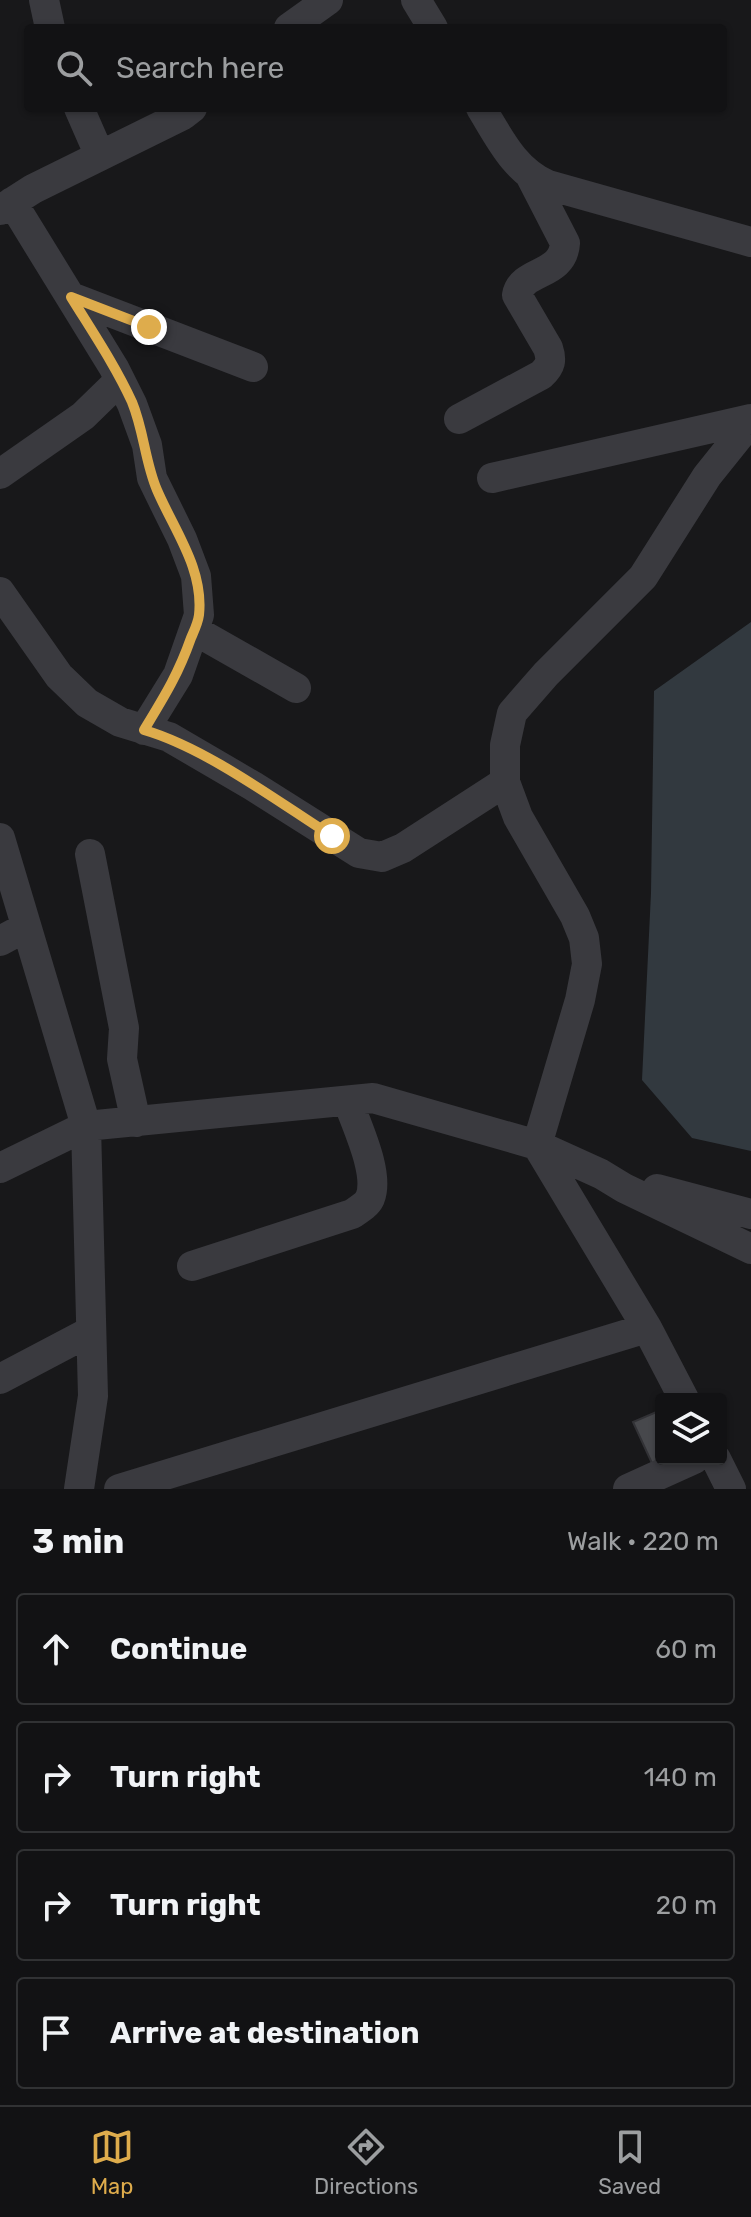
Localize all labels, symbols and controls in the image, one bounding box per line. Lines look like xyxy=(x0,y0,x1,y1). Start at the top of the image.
search box xyxy=(24,24,727,112)
icon: search xyxy=(52,46,96,90)
text: Search here xyxy=(116,50,284,86)
route end xyxy=(131,309,167,345)
route start xyxy=(314,818,350,854)
map controls xyxy=(655,1393,727,1465)
button: layers xyxy=(655,1393,727,1465)
text: 3 min xyxy=(32,1521,124,1562)
text: Walk · 220 m xyxy=(567,1526,719,1557)
icon: ahead xyxy=(34,1627,78,1671)
text: Continue xyxy=(110,1631,247,1667)
text: 60 m xyxy=(655,1634,717,1665)
icon: right xyxy=(34,1755,78,1799)
text: Turn right xyxy=(110,1759,261,1795)
text: 140 m xyxy=(644,1762,717,1793)
icon: right xyxy=(34,1883,78,1927)
text: Turn right xyxy=(110,1887,261,1923)
text: 20 m xyxy=(656,1890,717,1921)
icon: arrive xyxy=(34,2011,78,2055)
text: Arrive at destination xyxy=(110,2015,420,2051)
tab: Map xyxy=(90,2125,134,2200)
tab: Directions xyxy=(314,2125,418,2200)
tab: Saved xyxy=(598,2125,661,2200)

